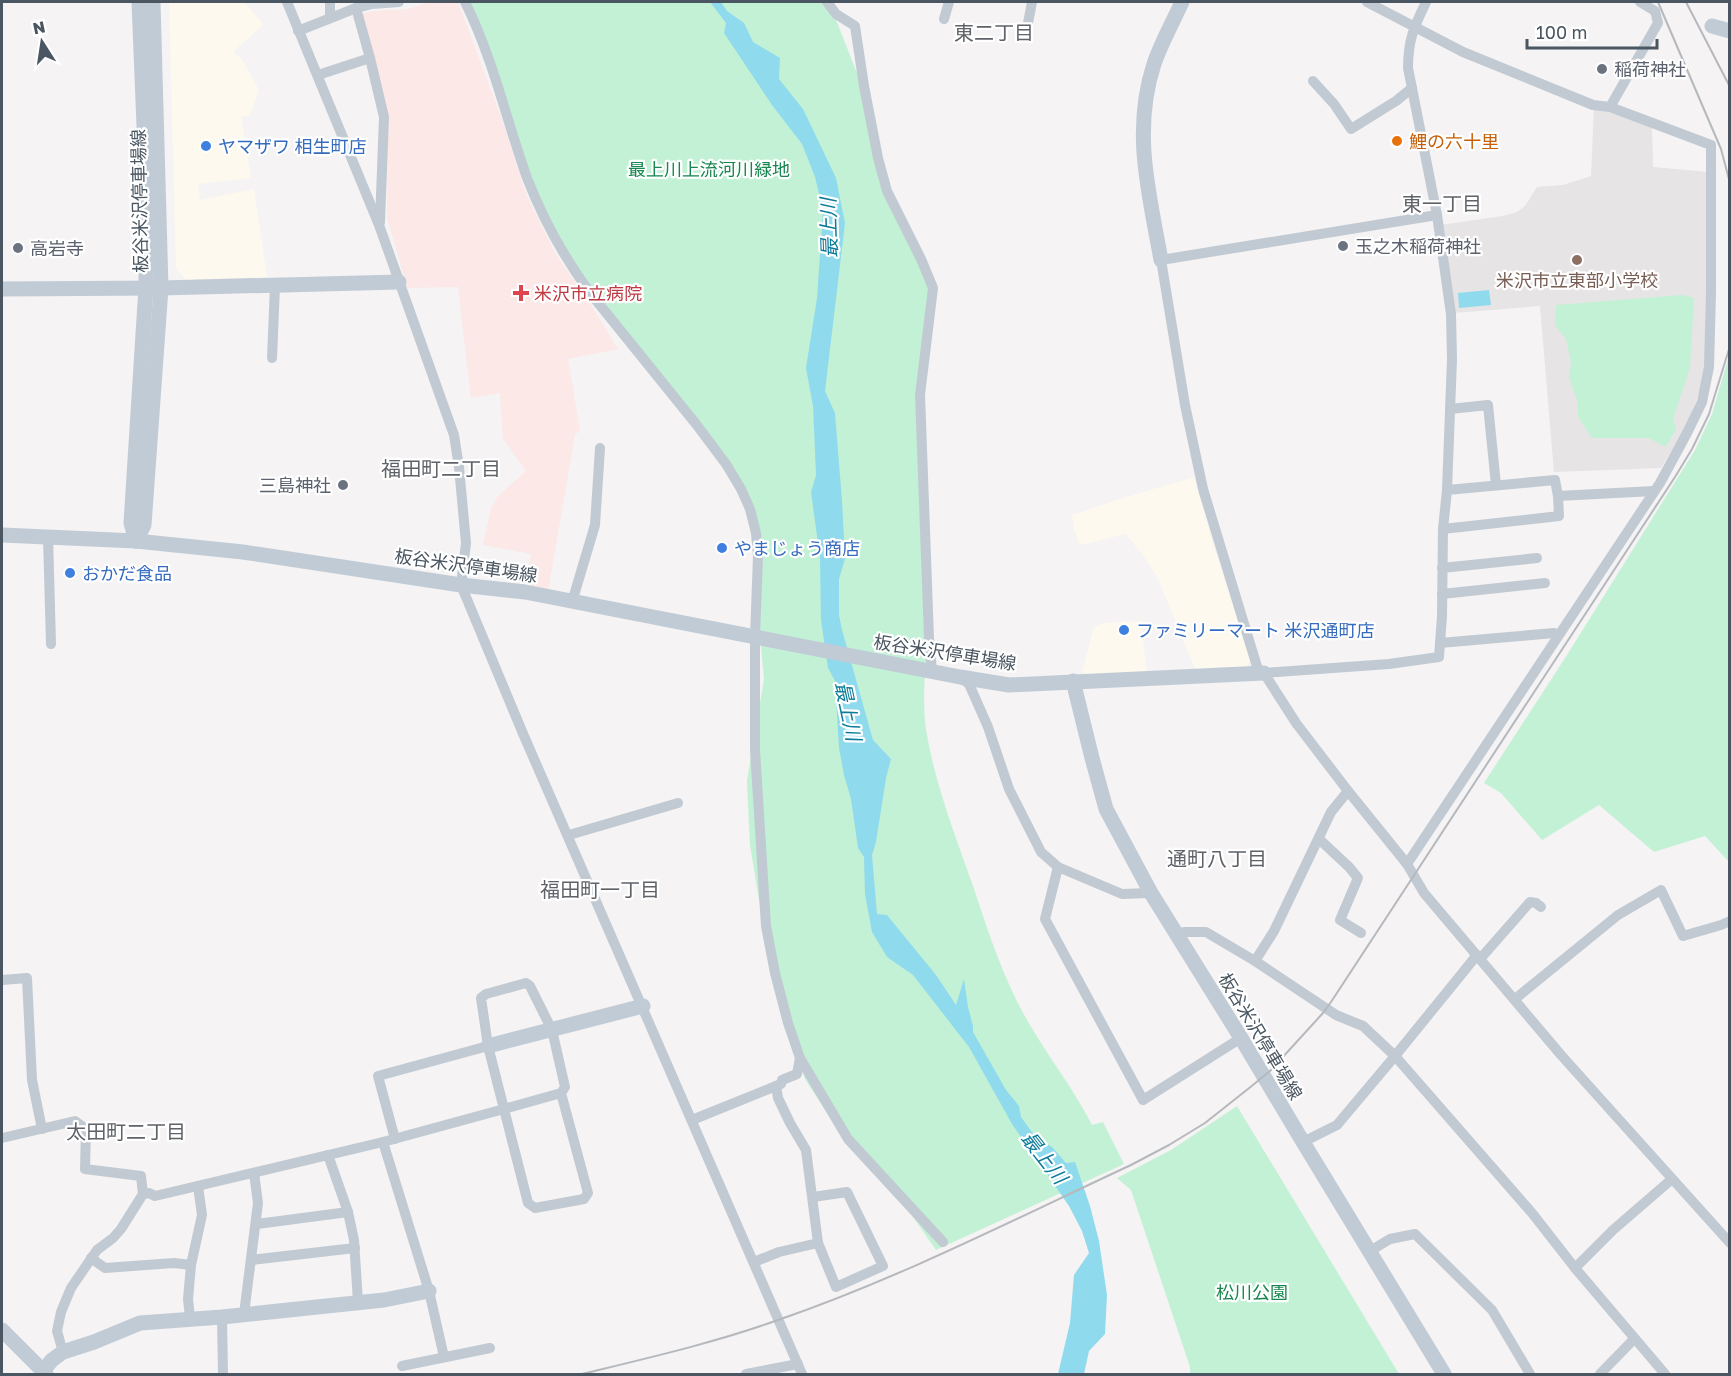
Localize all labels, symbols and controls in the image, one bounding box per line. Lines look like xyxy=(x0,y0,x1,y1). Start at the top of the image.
north arrow xyxy=(12,12,72,72)
scale bar xyxy=(1527,12,1658,50)
text: N xyxy=(31,16,47,38)
district label: 東二丁目 xyxy=(954,20,1034,44)
text: 100 m xyxy=(1536,21,1587,43)
place label: 稲荷神社 xyxy=(1614,58,1686,80)
marker: 稲荷神社 xyxy=(1595,62,1609,76)
street label: 板谷米沢停車場線 xyxy=(127,129,151,273)
place label: 鯉の六十里 xyxy=(1409,130,1499,152)
marker: 鯉の六十里 xyxy=(1390,134,1404,148)
place label: ヤマザワ 相生町店 xyxy=(218,135,367,157)
marker: ヤマザワ 相生町店 xyxy=(199,139,213,153)
park label: 最上川上流河川緑地 xyxy=(628,158,790,180)
district label: 東一丁目 xyxy=(1402,191,1482,215)
water label: 最上川 xyxy=(815,196,841,258)
place label: 玉之木稲荷神社 xyxy=(1355,235,1481,257)
place label: 高岩寺 xyxy=(30,237,84,259)
marker: 玉之木稲荷神社 xyxy=(1336,239,1350,253)
marker: 高岩寺 xyxy=(11,241,25,255)
marker: 米沢市立東部小学校 xyxy=(1570,253,1584,267)
place label: 米沢市立東部小学校 xyxy=(1496,269,1658,291)
place label: 米沢市立病院 xyxy=(534,282,642,304)
marker: 米沢市立病院 xyxy=(512,284,530,302)
district label: 福田町二丁目 xyxy=(381,456,501,480)
place label: 三島神社 xyxy=(259,474,331,496)
marker: 三島神社 xyxy=(336,478,350,492)
place label: やまじょう商店 xyxy=(734,537,860,559)
marker: やまじょう商店 xyxy=(715,541,729,555)
street label: 板谷米沢停車場線 xyxy=(393,544,539,586)
place label: おかだ食品 xyxy=(82,562,172,584)
marker: おかだ食品 xyxy=(63,566,77,580)
place label: ファミリーマート 米沢通町店 xyxy=(1136,619,1375,641)
marker: ファミリーマート 米沢通町店 xyxy=(1117,623,1131,637)
street label: 板谷米沢停車場線 xyxy=(872,630,1018,674)
water label: 最上川 xyxy=(831,679,867,745)
district label: 通町八丁目 xyxy=(1167,846,1267,870)
district label: 福田町一丁目 xyxy=(540,877,660,901)
street label: 板谷米沢停車場線 xyxy=(1214,969,1308,1103)
district label: 太田町二丁目 xyxy=(66,1119,186,1143)
water label: 最上川 xyxy=(1017,1126,1074,1190)
park label: 松川公園 xyxy=(1216,1281,1288,1303)

